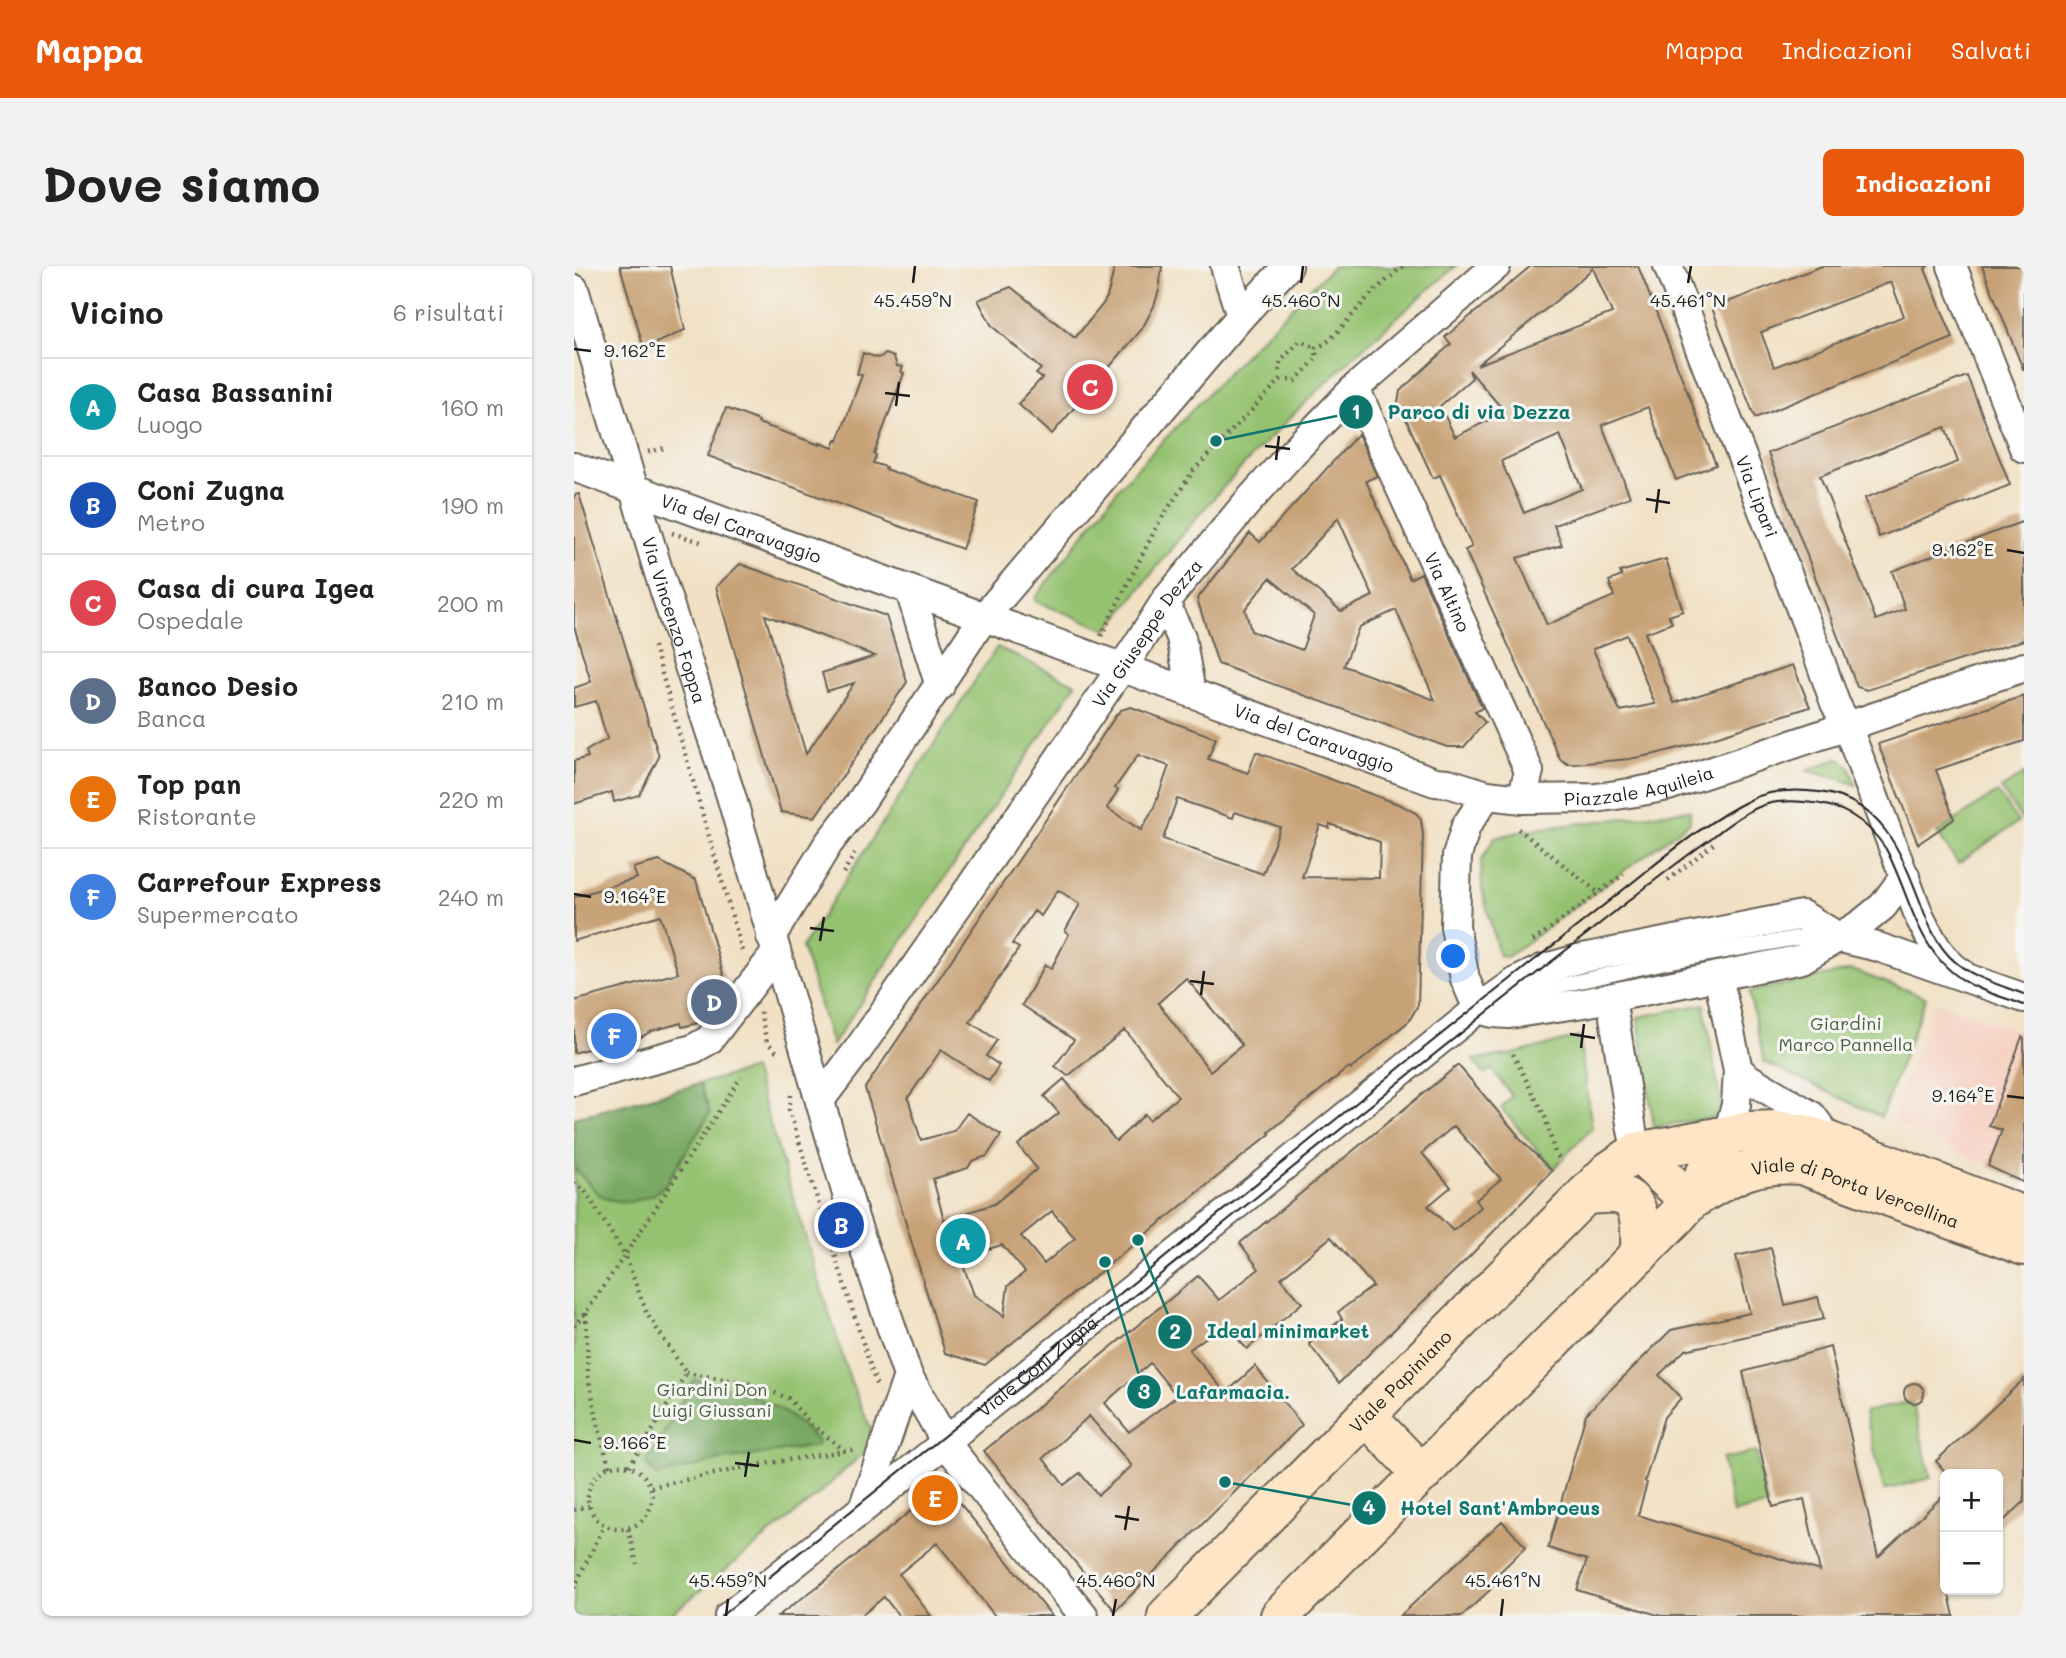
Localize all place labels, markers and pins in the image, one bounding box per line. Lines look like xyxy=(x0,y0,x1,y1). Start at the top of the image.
pin: C xyxy=(1067,361,1113,413)
callout: Parco di via Dezza xyxy=(1339,392,1584,432)
pin: D xyxy=(691,976,737,1028)
pin: F xyxy=(591,1010,637,1062)
pin: B xyxy=(818,1199,864,1251)
pin: A xyxy=(940,1215,986,1267)
callout: Ideal minimarket xyxy=(1158,1312,1383,1352)
callout: Lafarmacia. xyxy=(1126,1372,1304,1412)
pin: E xyxy=(912,1472,958,1524)
callout: Hotel Sant'Ambroeus xyxy=(1351,1488,1614,1528)

